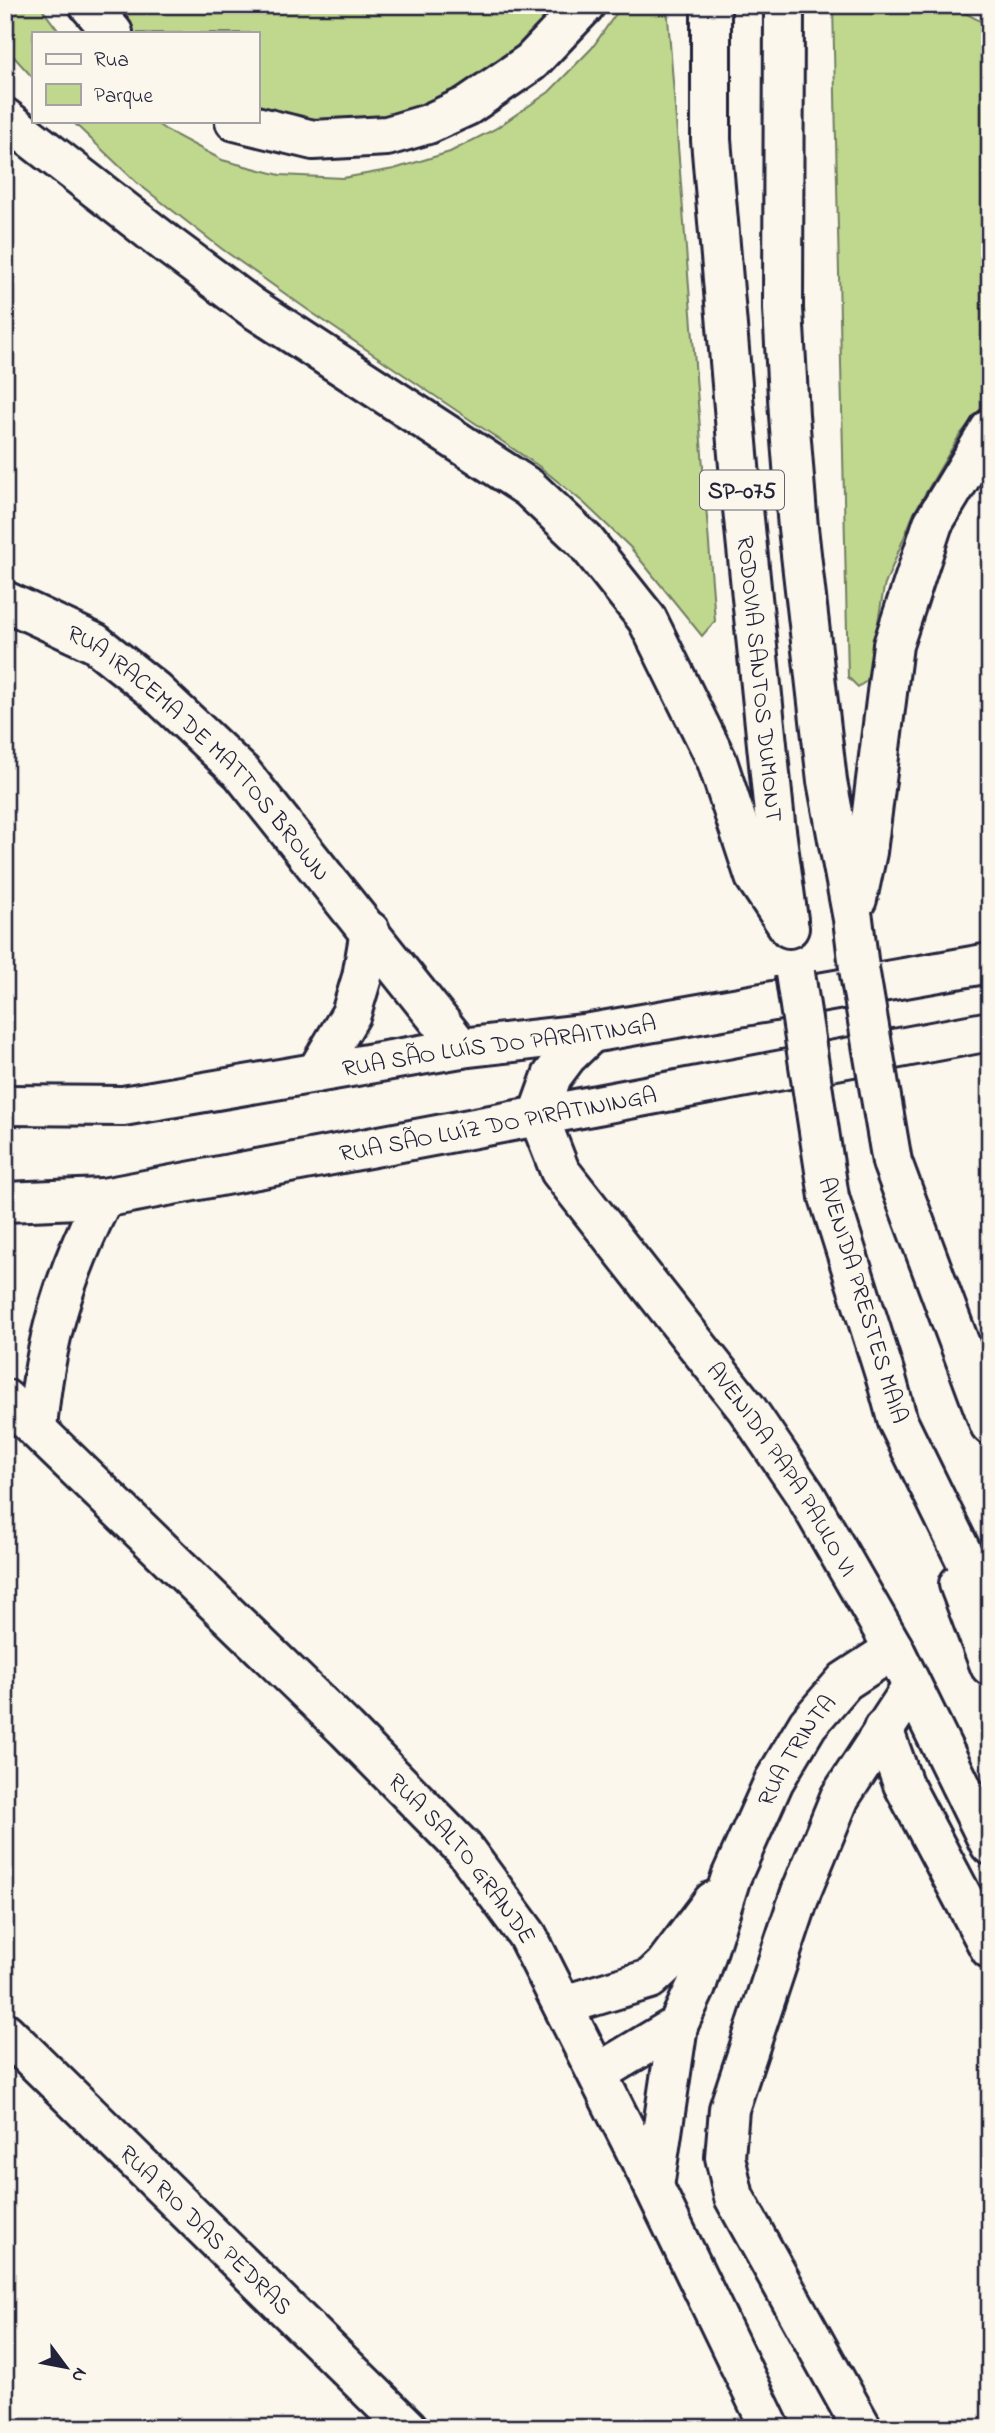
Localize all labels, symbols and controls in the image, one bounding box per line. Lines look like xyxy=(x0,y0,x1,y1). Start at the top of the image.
legend xyxy=(32,32,259,122)
text: Rua xyxy=(94,46,129,76)
text: Parque xyxy=(94,82,153,112)
road number: SP-075 xyxy=(700,470,784,510)
street label: RODOVIA SANTOS DUMONT xyxy=(726,534,790,824)
street label: RUA IRACEMA DE MATTOS BROWN xyxy=(61,617,337,890)
street label: RUA SÃO LUÍS DO PARAITINGA xyxy=(340,1007,659,1088)
street label: RUA SÃO LUÍZ DO PIRATININGA xyxy=(337,1079,660,1173)
street label: AVENIDA PRESTES MAIA xyxy=(807,1173,916,1428)
street label: AVENIDA PAPA PAULO VI xyxy=(697,1356,864,1584)
street label: RUA TRINTA xyxy=(750,1688,846,1812)
street label: RUA SALTO GRANDE xyxy=(379,1766,544,1950)
street label: RUA RIO DAS PEDRAS xyxy=(110,2138,299,2325)
north arrow xyxy=(32,2332,102,2402)
text: N xyxy=(63,2362,93,2387)

